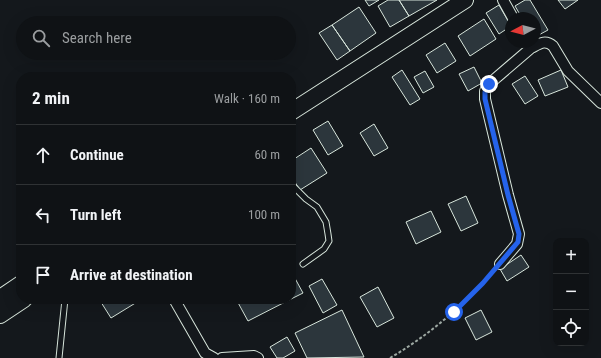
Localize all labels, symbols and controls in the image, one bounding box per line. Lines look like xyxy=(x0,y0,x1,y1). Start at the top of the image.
north arrow xyxy=(505,12,541,48)
search box xyxy=(16,16,296,60)
icon: search xyxy=(30,27,52,49)
text: Search here xyxy=(62,29,132,47)
route end xyxy=(480,75,498,93)
text: 2 min xyxy=(32,88,70,108)
text: Walk · 160 m xyxy=(214,91,280,106)
icon: ahead xyxy=(32,144,54,166)
text: Continue xyxy=(70,146,124,164)
text: 60 m xyxy=(254,147,280,162)
icon: left xyxy=(32,204,54,226)
text: Turn left xyxy=(70,206,121,224)
text: 100 m xyxy=(248,207,280,222)
map controls xyxy=(553,238,589,346)
button: + xyxy=(553,238,589,274)
icon: arrive xyxy=(32,264,54,286)
text: Arrive at destination xyxy=(70,266,193,284)
button: − xyxy=(553,274,589,310)
route start xyxy=(445,303,463,321)
button: locate xyxy=(553,310,589,346)

